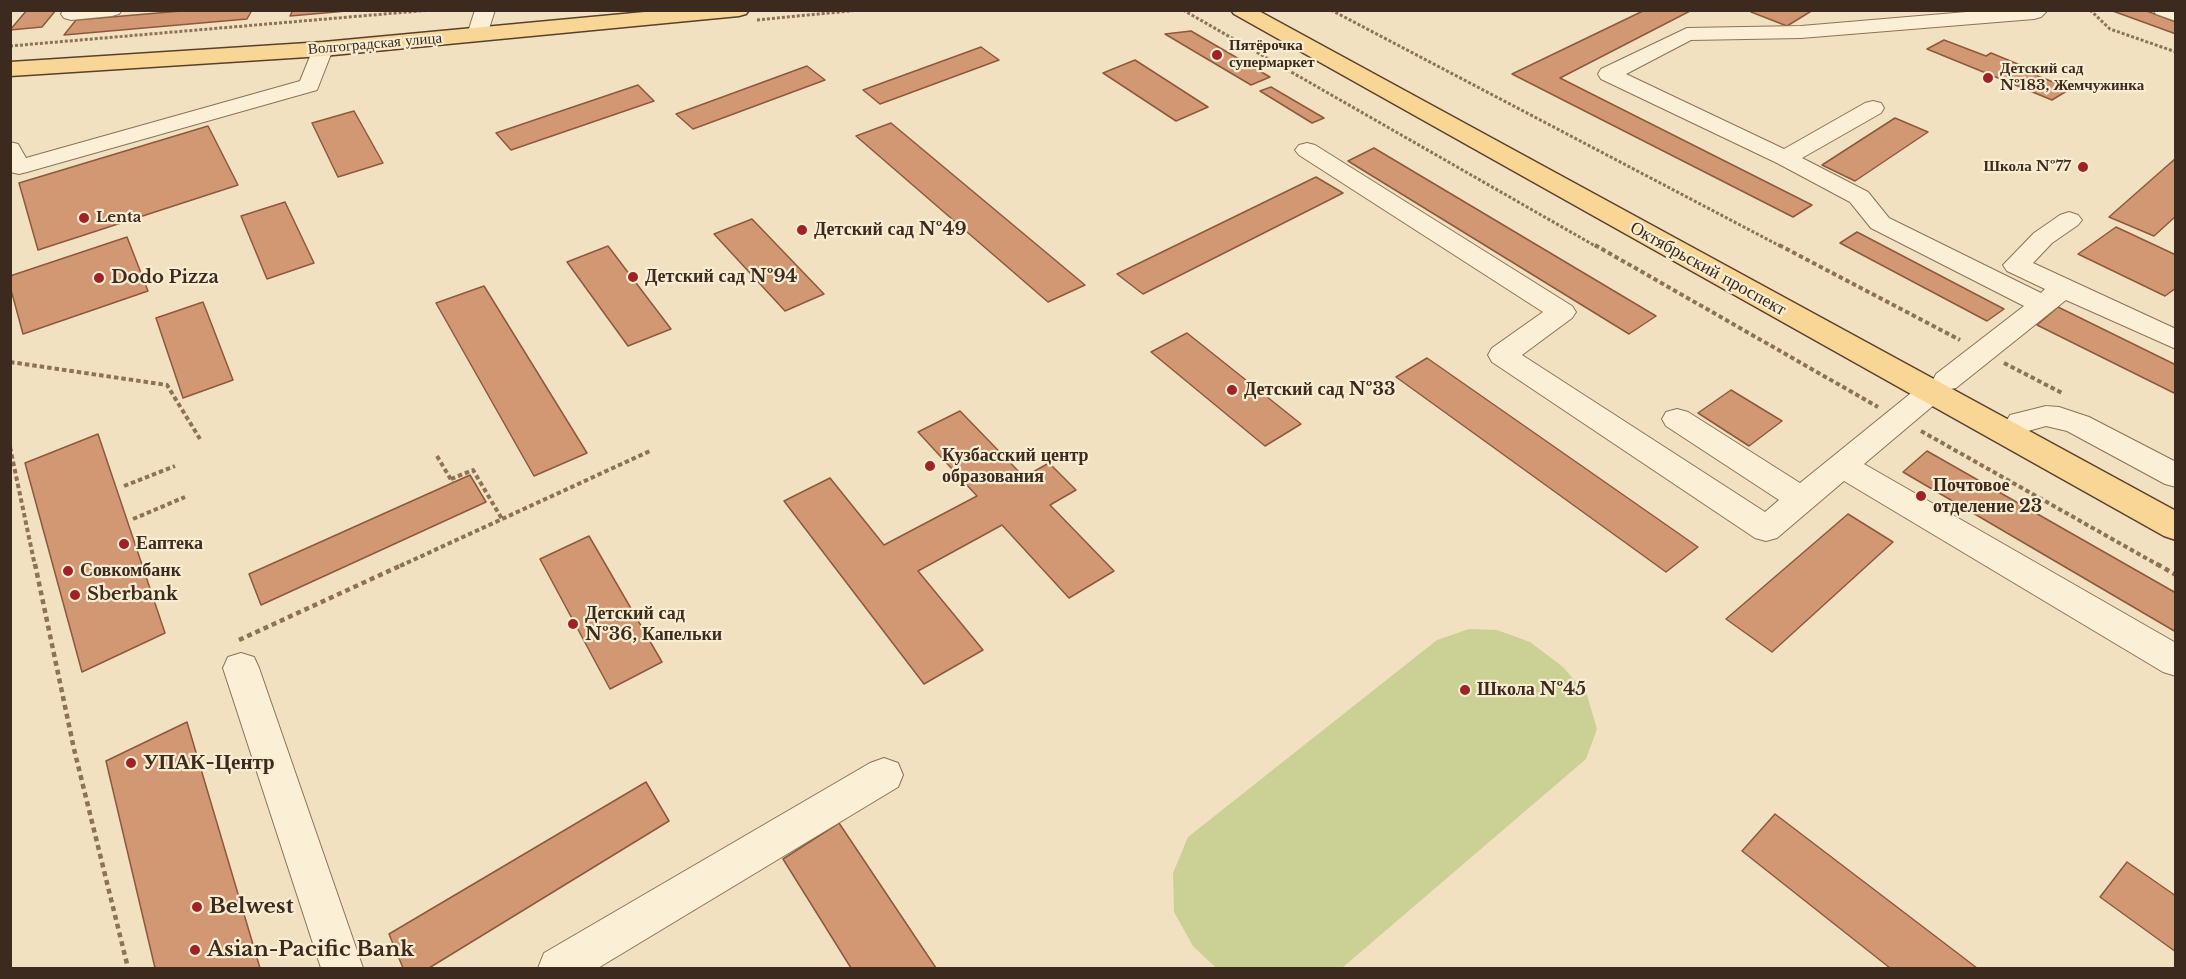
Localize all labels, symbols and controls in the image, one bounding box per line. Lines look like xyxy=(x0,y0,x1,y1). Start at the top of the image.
street label: Волгоградская улица xyxy=(307,29,443,59)
place label: Пятёрочка супермаркет xyxy=(1229,37,1315,72)
marker: Пятёрочка супермаркет xyxy=(1210,48,1224,62)
place label: Детский сад №183, Жемчужинка xyxy=(2000,60,2144,95)
marker: Детский сад №183, Жемчужинка xyxy=(1981,71,1995,85)
place label: Школа №77 xyxy=(1984,158,2071,176)
marker: Школа №77 xyxy=(2076,160,2090,174)
place label: Lenta xyxy=(96,209,141,227)
marker: Lenta xyxy=(77,211,91,225)
street label: Октябрьский проспект xyxy=(1626,217,1790,321)
place label: Детский сад №49 xyxy=(814,219,967,241)
marker: Детский сад №49 xyxy=(795,223,809,237)
place label: Детский сад №94 xyxy=(645,266,798,288)
place label: Dodo Pizza xyxy=(111,267,219,289)
marker: Детский сад №94 xyxy=(626,270,640,284)
marker: Dodo Pizza xyxy=(92,271,106,285)
place label: Детский сад №33 xyxy=(1244,379,1395,401)
marker: Детский сад №33 xyxy=(1225,383,1239,397)
place label: Кузбасский центр образования xyxy=(942,445,1089,488)
marker: Кузбасский центр образования xyxy=(923,459,937,473)
place label: Почтовое отделение 23 xyxy=(1933,475,2042,518)
marker: Почтовое отделение 23 xyxy=(1914,489,1928,503)
place label: Еаптека xyxy=(136,533,203,555)
marker: Еаптека xyxy=(117,537,131,551)
place label: Совкомбанк xyxy=(80,560,181,582)
marker: Совкомбанк xyxy=(61,564,75,578)
place label: Sberbank xyxy=(87,584,178,606)
marker: Sberbank xyxy=(68,588,82,602)
place label: Детский сад №36, Капельки xyxy=(585,603,722,646)
marker: Детский сад №36, Капельки xyxy=(566,617,580,631)
place label: Школа №45 xyxy=(1477,679,1586,701)
marker: Школа №45 xyxy=(1458,683,1472,697)
place label: УПАК-Центр xyxy=(143,750,275,776)
marker: УПАК-Центр xyxy=(124,756,138,770)
place label: Belwest xyxy=(209,894,294,920)
marker: Belwest xyxy=(190,900,204,914)
place label: Asian-Pacific Bank xyxy=(207,937,414,963)
marker: Asian-Pacific Bank xyxy=(188,943,202,957)

